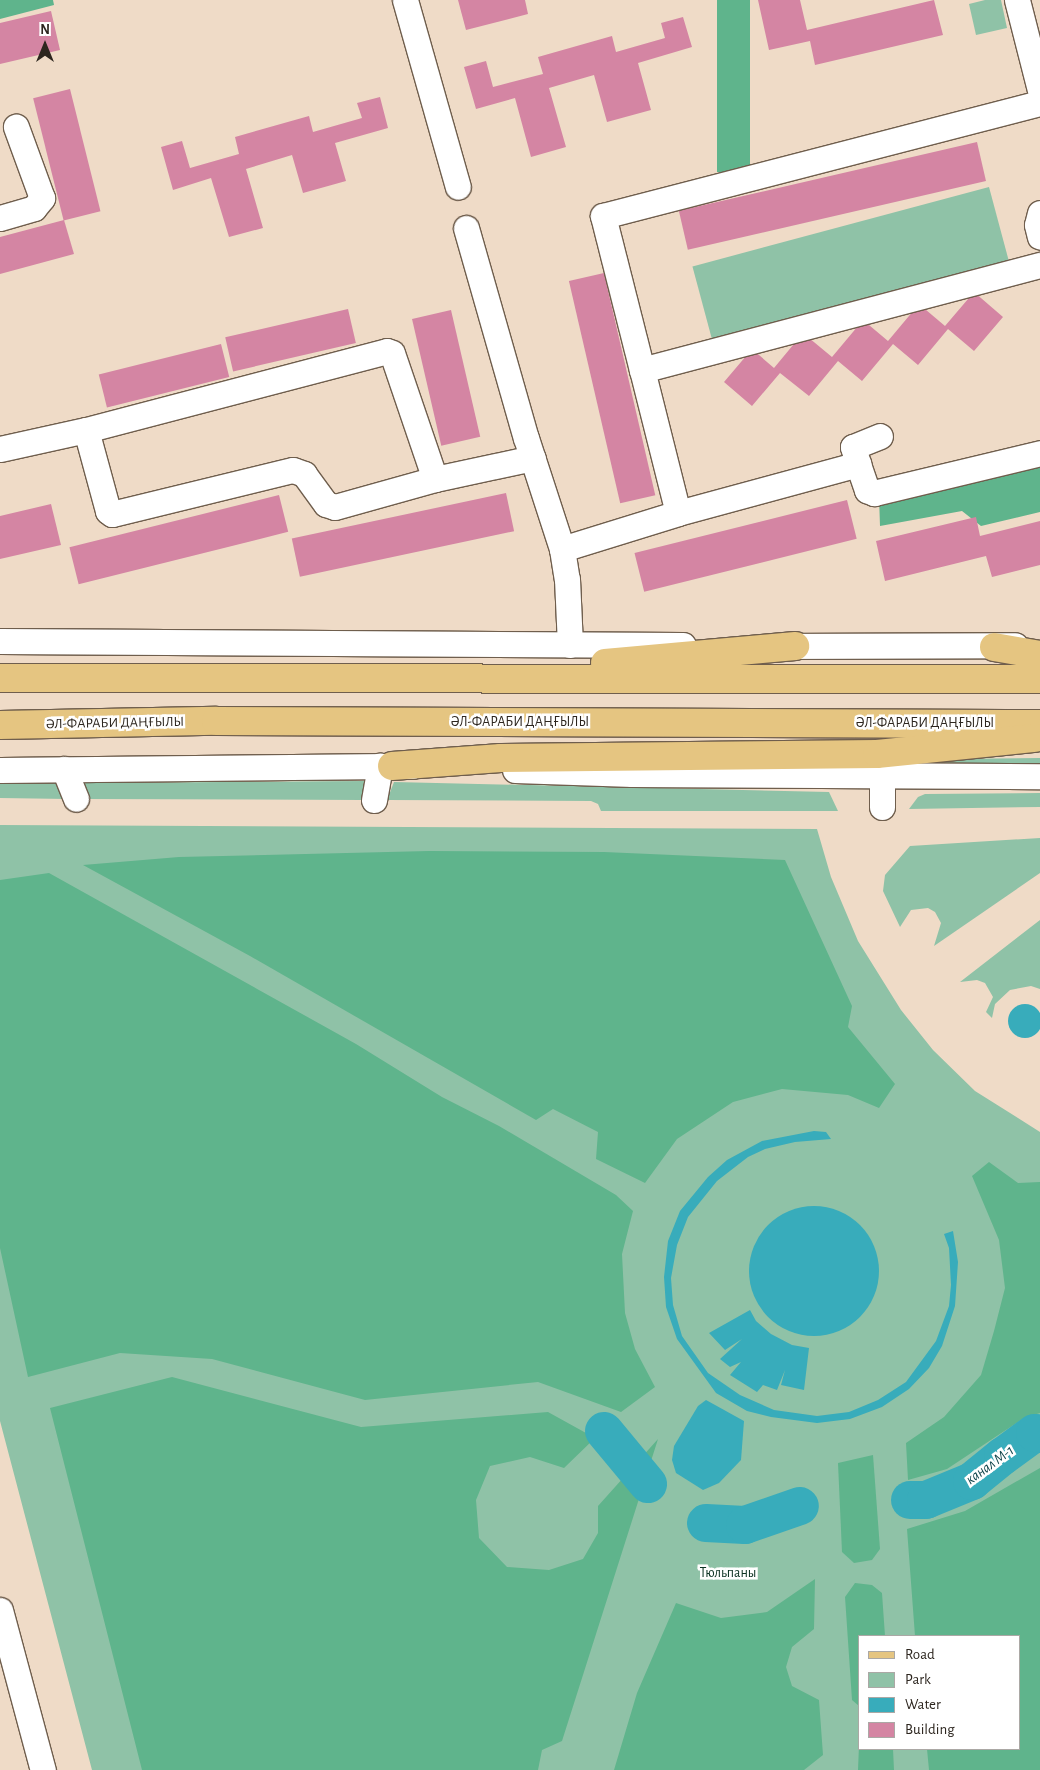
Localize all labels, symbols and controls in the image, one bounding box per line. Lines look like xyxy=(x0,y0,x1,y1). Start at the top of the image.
north arrow xyxy=(20,20,70,70)
text: N xyxy=(40,23,50,37)
street label: ӘЛ-ФАРАБИ ДАҢҒЫЛЫ xyxy=(46,713,184,733)
street label: ӘЛ-ФАРАБИ ДАҢҒЫЛЫ xyxy=(451,714,589,730)
street label: ӘЛ-ФАРАБИ ДАҢҒЫЛЫ xyxy=(856,715,994,731)
water label: канал М-1 xyxy=(962,1441,1018,1489)
park label: Тюльпаны xyxy=(700,1565,756,1581)
legend xyxy=(858,1635,1020,1750)
text: Road xyxy=(905,1647,935,1662)
text: Park xyxy=(905,1672,931,1687)
text: Water xyxy=(905,1697,941,1712)
text: Building xyxy=(905,1722,955,1737)

